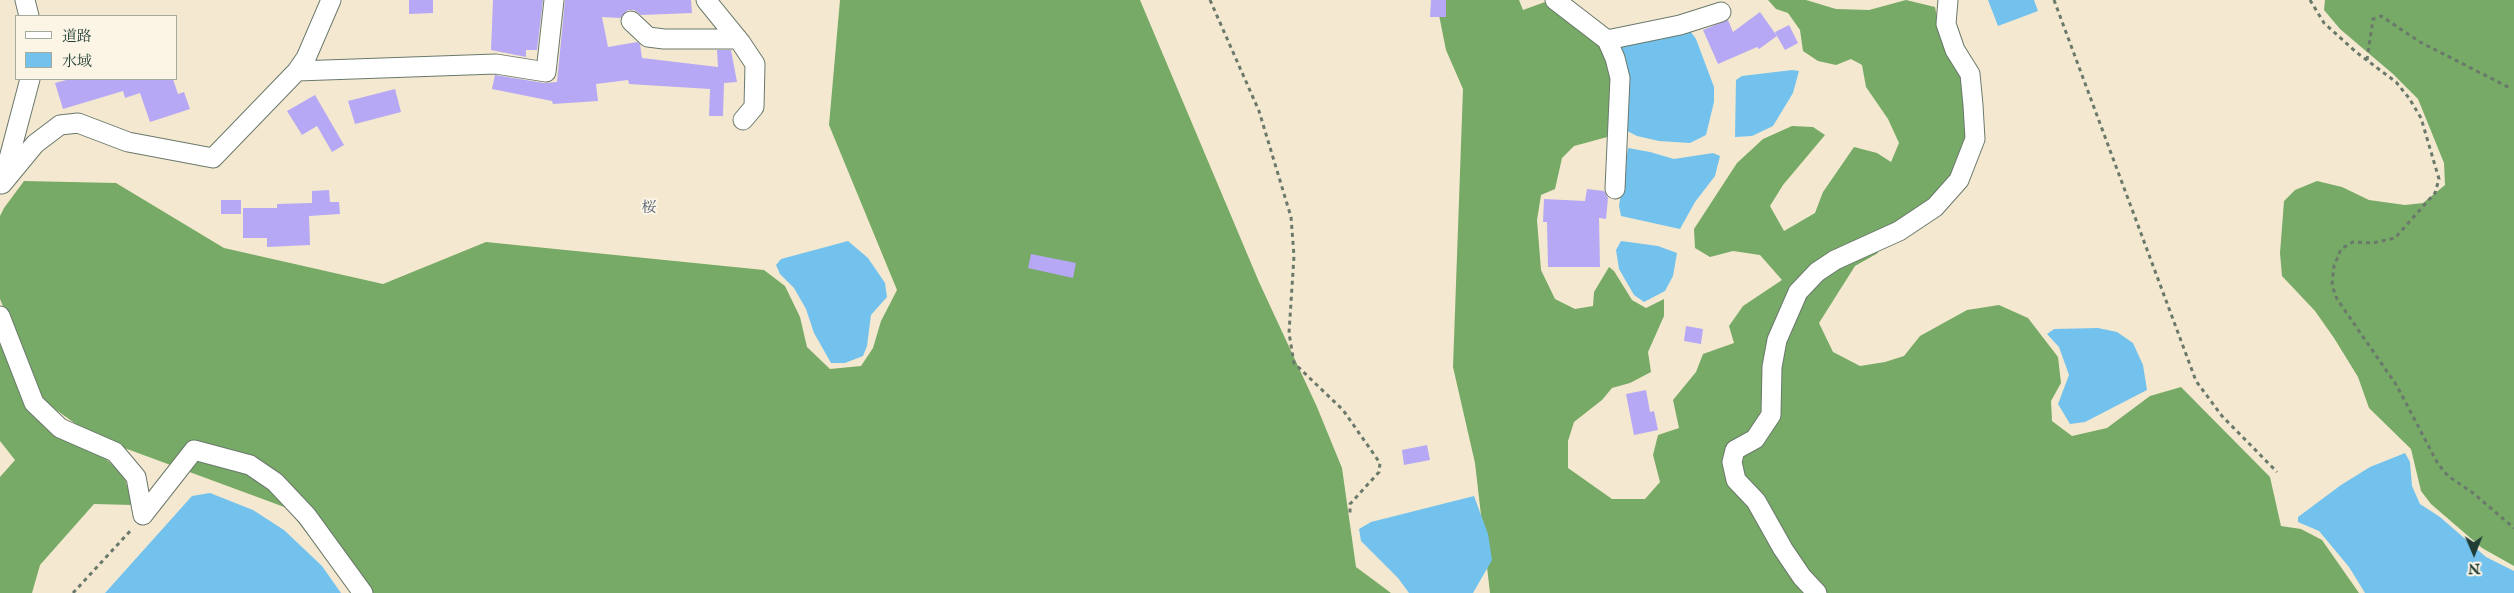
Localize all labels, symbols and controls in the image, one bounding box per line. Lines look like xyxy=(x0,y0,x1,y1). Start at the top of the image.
legend xyxy=(15,15,178,80)
text: 道路 xyxy=(62,27,92,46)
text: 水域 xyxy=(62,52,92,71)
district label: 桜 xyxy=(642,200,656,218)
north arrow xyxy=(2449,528,2499,578)
text: N xyxy=(2468,559,2480,577)

